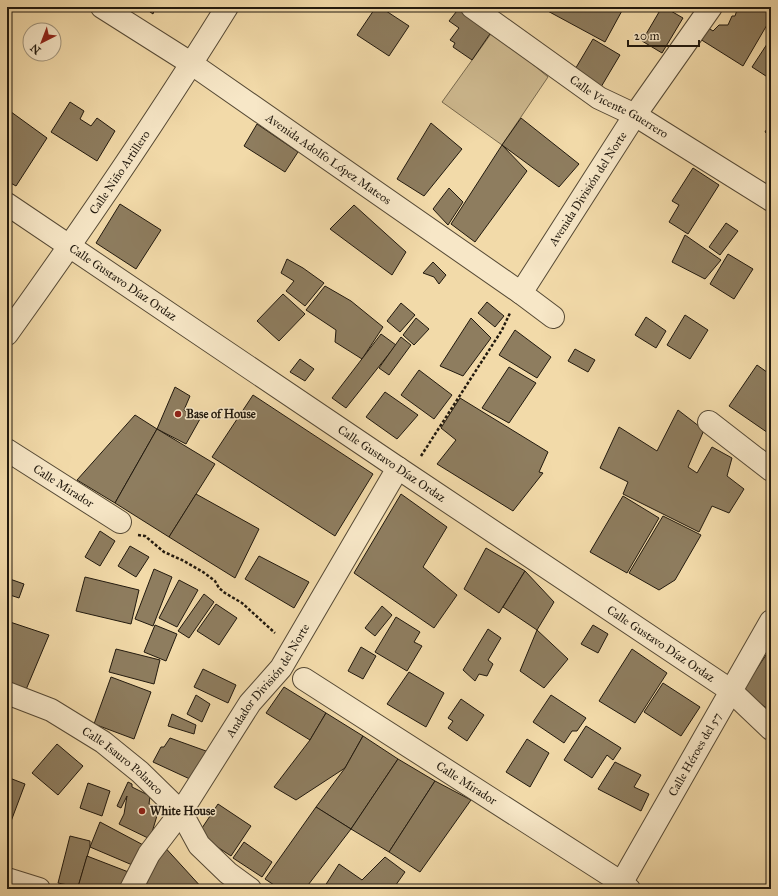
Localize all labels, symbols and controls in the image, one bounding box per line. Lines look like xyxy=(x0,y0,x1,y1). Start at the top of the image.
north arrow xyxy=(22,22,62,62)
scale bar xyxy=(628,22,699,48)
text: 20 m xyxy=(634,29,660,43)
text: N xyxy=(27,41,43,57)
street label: Calle Vicente Guerrero xyxy=(567,72,671,141)
street label: Avenida Adolfo López Mateos xyxy=(263,110,394,207)
street label: Calle Niño Artillero xyxy=(86,128,153,217)
street label: Avenida División del Norte xyxy=(546,129,630,249)
street label: Calle Gustavo Díaz Ordaz xyxy=(67,241,180,324)
place label: Base of House xyxy=(186,407,256,421)
marker: Base of House xyxy=(173,409,183,419)
street label: Calle Gustavo Díaz Ordaz xyxy=(335,422,449,505)
street label: Calle Mirador xyxy=(31,461,97,511)
street label: Calle Gustavo Díaz Ordaz xyxy=(604,603,718,685)
street label: Andador División del Norte xyxy=(223,621,312,741)
street label: Calle Héroes del 57 xyxy=(665,710,724,799)
street label: Calle Isauro Polanco xyxy=(79,724,166,797)
street label: Calle Mirador xyxy=(434,759,500,808)
place label: White House xyxy=(150,804,215,818)
marker: White House xyxy=(137,806,147,816)

